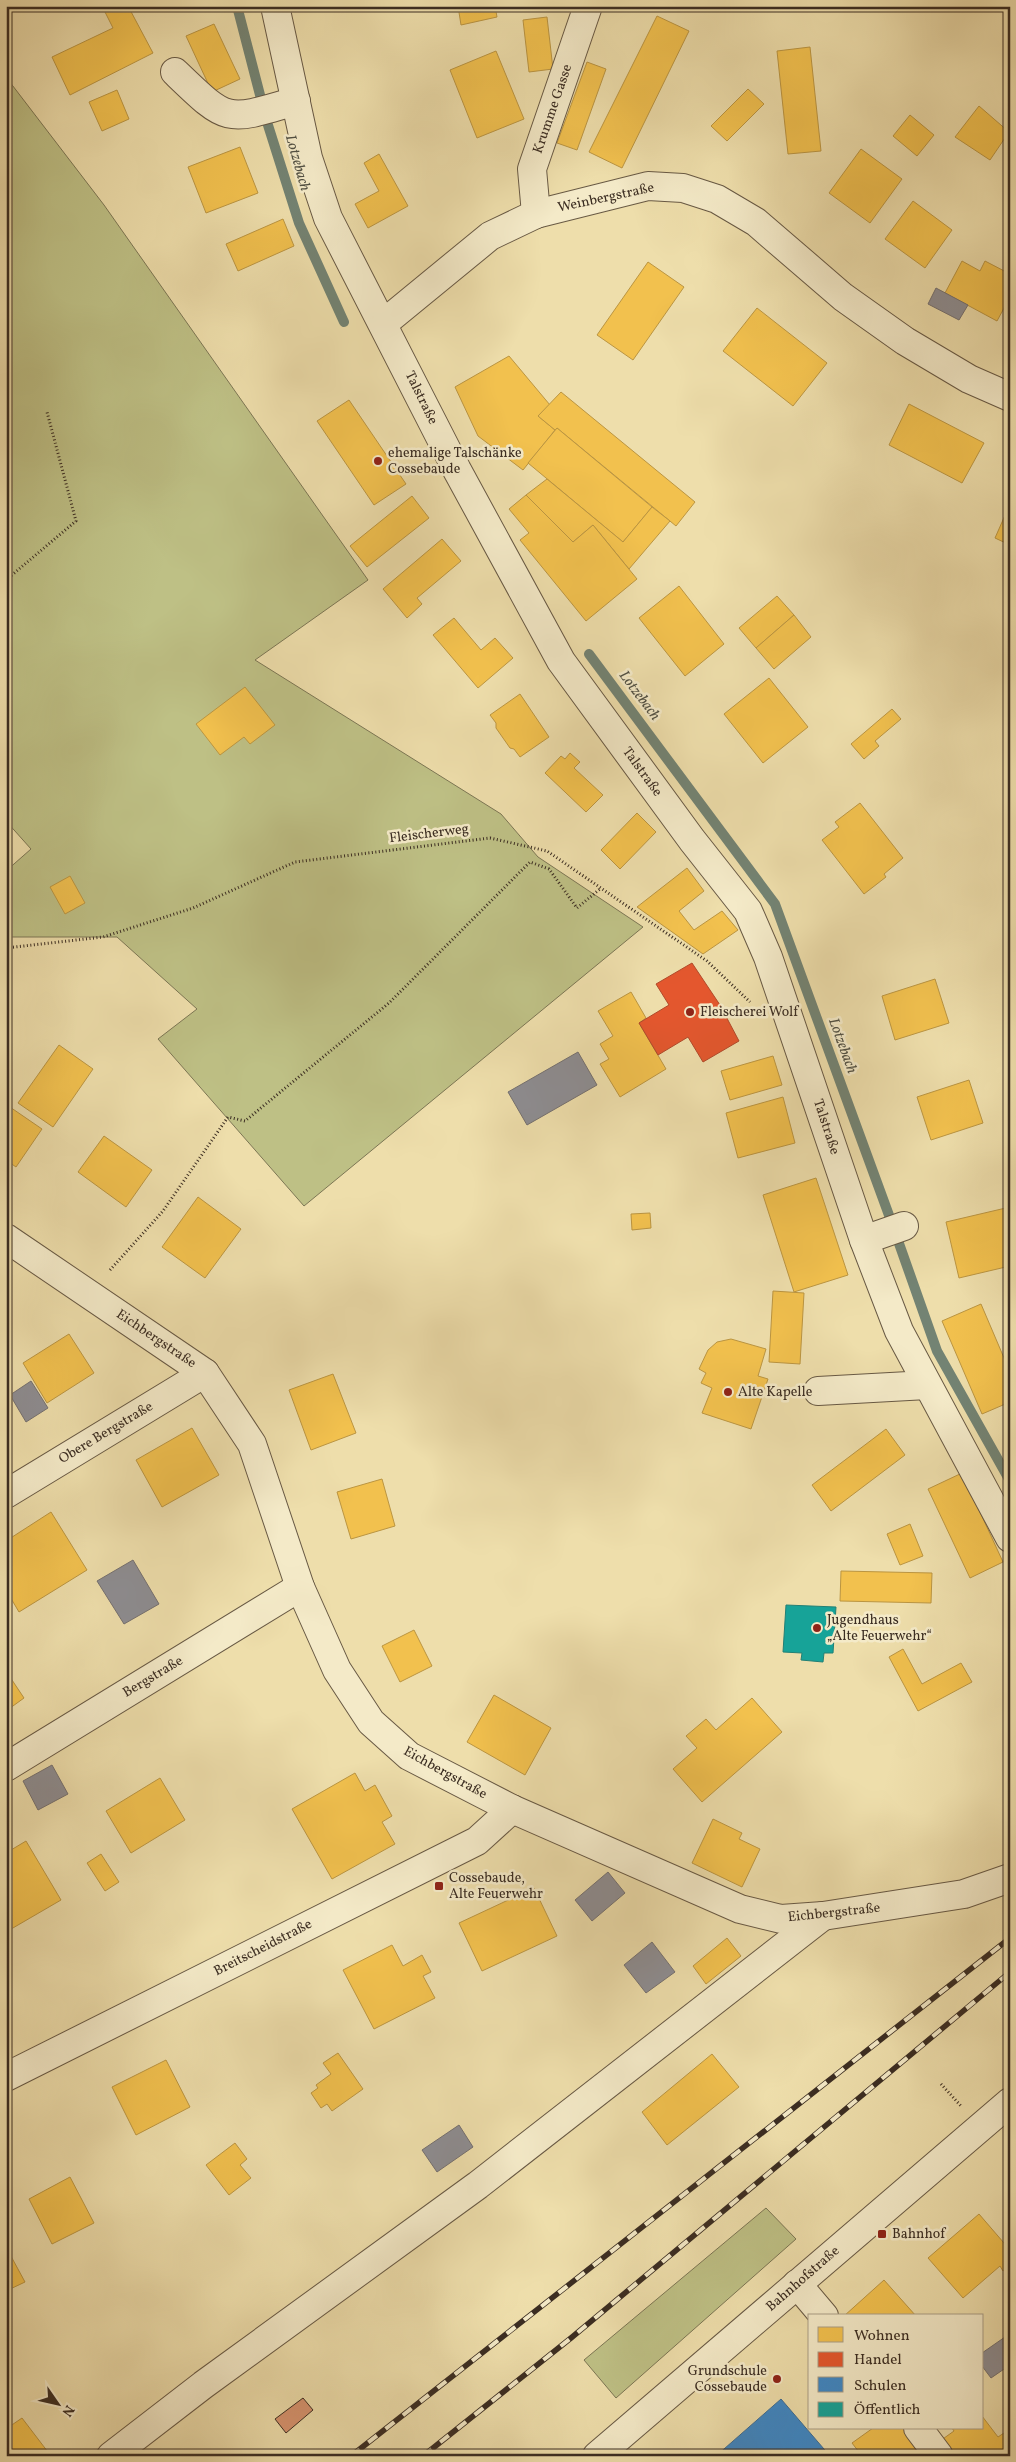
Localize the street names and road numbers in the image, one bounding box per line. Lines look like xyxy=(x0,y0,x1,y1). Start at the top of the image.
street label: Krumme Gasse xyxy=(529,61,577,156)
street label: Weinbergstraße xyxy=(556,178,656,218)
street label: Talstraße xyxy=(400,368,442,428)
street label: Talstraße xyxy=(617,743,667,801)
street label: Fleischerweg xyxy=(388,820,470,848)
street label: Talstraße xyxy=(808,1097,844,1158)
street label: Eichbergstraße xyxy=(112,1305,200,1373)
street label: Obere Bergstraße xyxy=(55,1397,157,1469)
street label: Bergstraße xyxy=(119,1651,187,1702)
street label: Eichbergstraße xyxy=(400,1742,491,1804)
street label: Eichbergstraße xyxy=(787,1899,882,1927)
street label: Breitscheidstraße xyxy=(211,1915,316,1981)
street label: Bahnhofstraße xyxy=(762,2242,844,2316)

